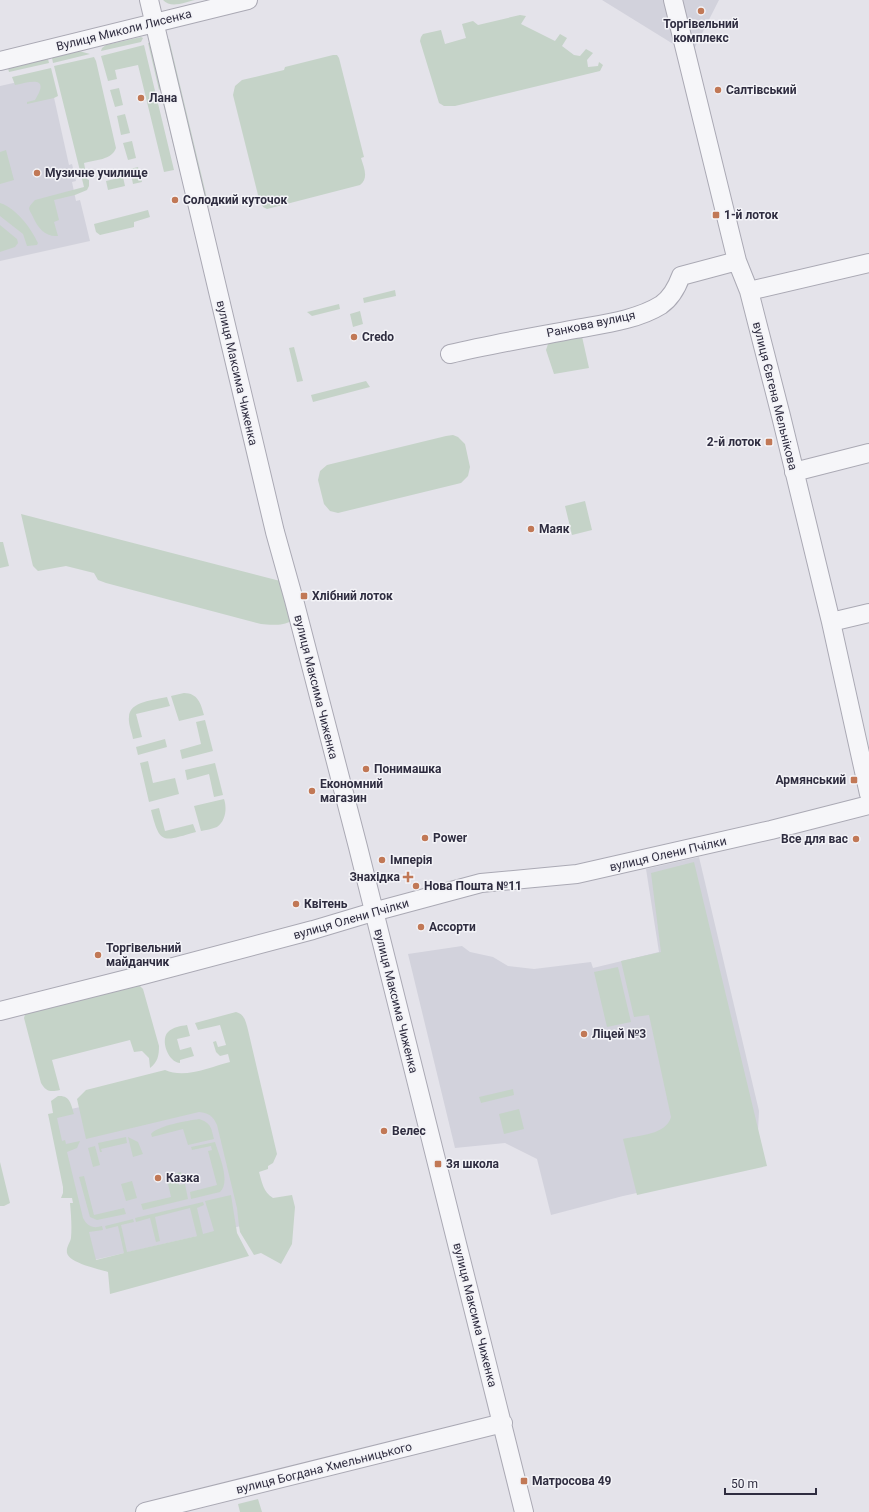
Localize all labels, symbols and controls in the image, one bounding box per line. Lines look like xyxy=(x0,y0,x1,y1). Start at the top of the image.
street label: Вулиця Миколи Лисенка xyxy=(55,6,193,54)
marker: Торгівельний комплекс xyxy=(696,6,706,16)
place label: Торгівельний комплекс xyxy=(663,17,739,45)
place label: Салтівський xyxy=(726,83,797,97)
marker: Салтівський xyxy=(713,85,723,95)
place label: Лана xyxy=(149,91,178,105)
marker: Лана xyxy=(136,93,146,103)
place label: Музичне училище xyxy=(45,166,148,180)
marker: Музичне училище xyxy=(32,168,42,178)
place label: Солодкий куточок xyxy=(183,193,287,207)
marker: Солодкий куточок xyxy=(170,195,180,205)
place label: 1-й лоток xyxy=(724,208,779,222)
marker: 1-й лоток xyxy=(711,210,721,220)
street label: вулиця Максима Чиженка xyxy=(213,299,261,447)
street label: Ранкова вулиця xyxy=(545,308,637,340)
street label: вулиця Євгена Мельнікова xyxy=(750,320,800,472)
place label: Credo xyxy=(362,330,394,344)
marker: Credo xyxy=(349,332,359,342)
place label: 2-й лоток xyxy=(707,435,761,449)
marker: 2-й лоток xyxy=(764,437,774,447)
place label: Маяк xyxy=(539,522,570,536)
marker: Маяк xyxy=(526,524,536,534)
place label: Хлібний лоток xyxy=(312,589,393,603)
marker: Хлібний лоток xyxy=(299,591,309,601)
street label: вулиця Максима Чиженка xyxy=(291,613,341,761)
place label: Понимашка xyxy=(374,762,442,776)
marker: Понимашка xyxy=(361,764,371,774)
place label: Армянський xyxy=(775,773,846,787)
marker: Армянський xyxy=(849,775,859,785)
place label: Економний магазин xyxy=(320,777,383,805)
marker: Економний магазин xyxy=(307,786,317,796)
place label: Power xyxy=(433,831,468,845)
place label: Все для вас xyxy=(781,832,848,846)
marker: Power xyxy=(420,833,430,843)
street label: вулиця Олени Пчілки xyxy=(608,834,728,874)
marker: Все для вас xyxy=(851,834,861,844)
place label: Імперія xyxy=(390,853,433,867)
marker: Імперія xyxy=(377,855,387,865)
place label: Знахідка xyxy=(349,870,401,884)
marker: Знахідка xyxy=(403,872,413,882)
place label: Нова Пошта №11 xyxy=(424,879,522,893)
marker: Нова Пошта №11 xyxy=(411,881,421,891)
street label: вулиця Олени Пчілки xyxy=(292,896,410,942)
place label: Квітень xyxy=(304,897,348,911)
marker: Квітень xyxy=(291,899,301,909)
place label: Ассорти xyxy=(429,920,476,934)
marker: Ассорти xyxy=(416,922,426,932)
street label: вулиця Максима Чиженка xyxy=(371,927,421,1075)
place label: Торгівельний майданчик xyxy=(106,941,182,969)
marker: Торгівельний майданчик xyxy=(93,950,103,960)
place label: Ліцей №3 xyxy=(592,1027,646,1041)
marker: Ліцей №3 xyxy=(579,1029,589,1039)
place label: Велес xyxy=(392,1124,426,1138)
marker: Велес xyxy=(379,1126,389,1136)
place label: 3я школа xyxy=(446,1157,499,1171)
marker: 3я школа xyxy=(433,1159,443,1169)
place label: Казка xyxy=(166,1171,200,1185)
marker: Казка xyxy=(153,1173,163,1183)
street label: вулиця Максима Чиженка xyxy=(450,1241,500,1389)
street label: вулиця Богдана Хмельницького xyxy=(235,1439,414,1497)
scale bar xyxy=(725,1470,816,1496)
place label: Матросова 49 xyxy=(532,1474,612,1488)
marker: Матросова 49 xyxy=(519,1476,529,1486)
text: 50 m xyxy=(731,1477,758,1491)

